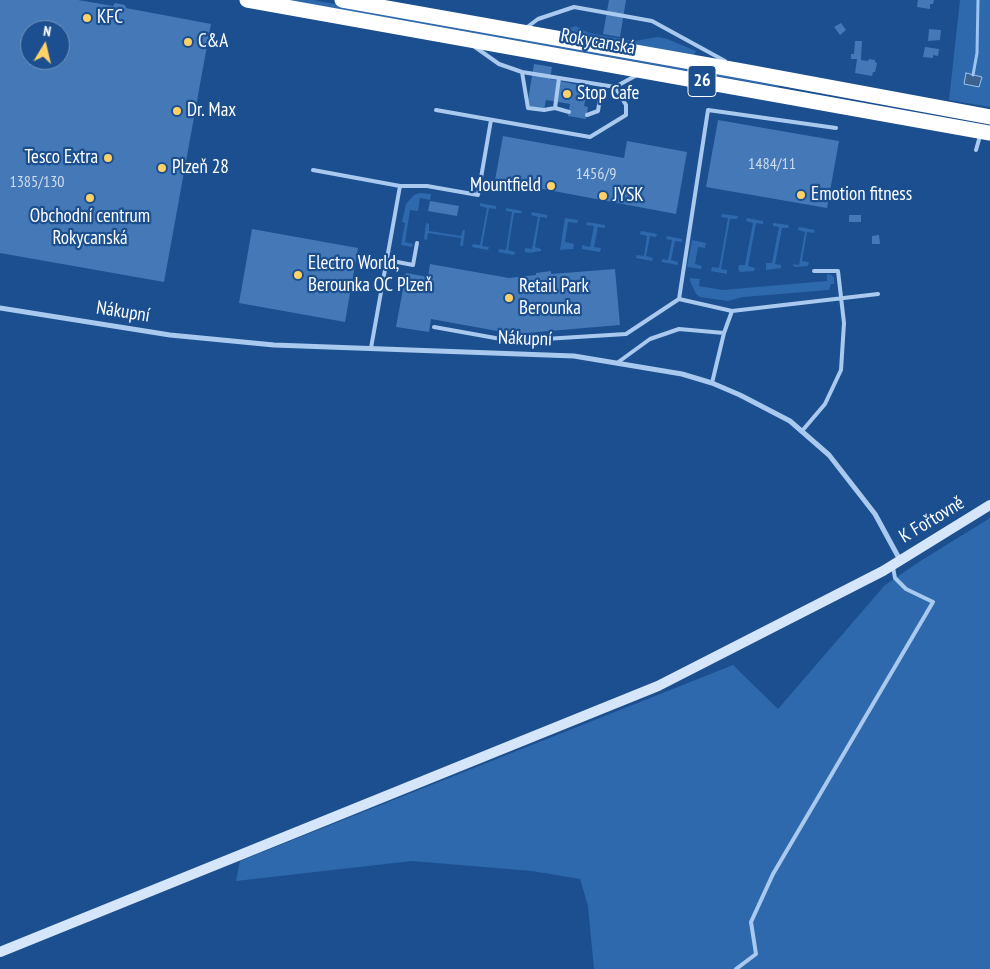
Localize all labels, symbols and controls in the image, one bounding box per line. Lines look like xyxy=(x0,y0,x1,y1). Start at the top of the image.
place label: KFC xyxy=(97,7,123,29)
marker: KFC xyxy=(81,12,93,24)
north arrow xyxy=(20,20,70,70)
text: N xyxy=(42,22,52,41)
street label: Rokycanská xyxy=(559,24,637,60)
place label: C&A xyxy=(198,31,228,53)
marker: C&A xyxy=(182,36,194,48)
road number: 26 xyxy=(688,66,716,96)
place label: Stop Cafe xyxy=(577,83,639,105)
marker: Stop Cafe xyxy=(561,88,573,100)
place label: Dr. Max xyxy=(187,100,236,122)
marker: Dr. Max xyxy=(171,105,183,117)
place label: Tesco Extra xyxy=(25,147,98,169)
marker: Tesco Extra xyxy=(102,152,114,164)
house number: 1484/11 xyxy=(748,154,796,174)
place label: Plzeň 28 xyxy=(172,157,229,179)
marker: Plzeň 28 xyxy=(156,162,168,174)
house number: 1456/9 xyxy=(576,164,616,184)
house number: 1385/130 xyxy=(9,172,65,192)
place label: Mountfield xyxy=(470,175,541,197)
marker: Mountfield xyxy=(545,180,557,192)
place label: Emotion fitness xyxy=(811,184,912,206)
place label: JYSK xyxy=(613,185,644,207)
marker: Emotion fitness xyxy=(795,189,807,201)
marker: JYSK xyxy=(597,190,609,202)
marker: Obchodní centrum Rokycanská xyxy=(84,192,96,204)
place label: Obchodní centrum Rokycanská xyxy=(30,206,150,250)
place label: Electro World, Berounka OC Plzeň xyxy=(308,253,433,297)
marker: Electro World, Berounka OC Plzeň xyxy=(292,269,304,281)
place label: Retail Park Berounka xyxy=(519,276,589,320)
marker: Retail Park Berounka xyxy=(503,292,515,304)
street label: Nákupní xyxy=(94,297,152,327)
street label: Nákupní xyxy=(498,327,552,351)
street label: K Fořtovně xyxy=(895,492,969,548)

